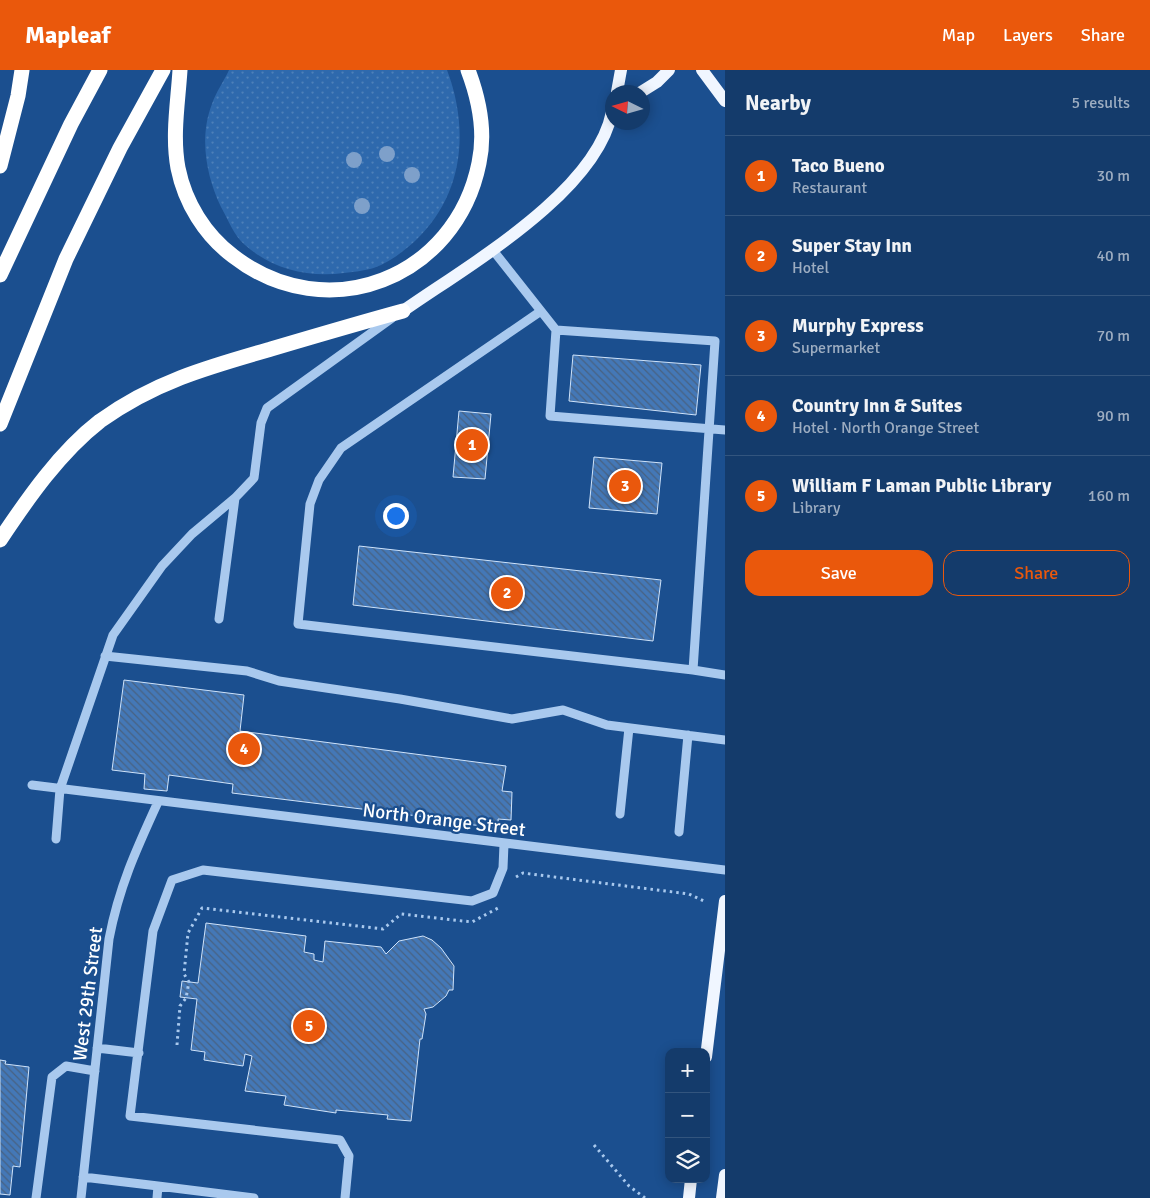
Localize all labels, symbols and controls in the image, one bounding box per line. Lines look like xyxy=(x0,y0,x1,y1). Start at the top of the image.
text: Mapleaf xyxy=(25,20,110,50)
text: Map xyxy=(942,24,975,46)
text: Layers xyxy=(1003,24,1053,46)
text: Share xyxy=(1081,24,1125,46)
north arrow xyxy=(605,85,650,130)
text: Nearby xyxy=(745,90,811,116)
text: 5 results xyxy=(1071,93,1130,113)
text: Taco Bueno xyxy=(792,154,885,178)
text: 1 xyxy=(757,166,765,186)
text: 30 m xyxy=(1096,166,1130,186)
text: Restaurant xyxy=(792,178,867,198)
text: Super Stay Inn xyxy=(792,234,912,258)
text: 2 xyxy=(757,246,765,266)
text: 40 m xyxy=(1096,246,1130,266)
text: Hotel xyxy=(792,258,829,278)
text: Murphy Express xyxy=(792,314,924,338)
text: 3 xyxy=(757,326,765,346)
text: 70 m xyxy=(1096,326,1130,346)
text: Supermarket xyxy=(792,338,880,358)
text: Country Inn & Suites xyxy=(792,394,962,418)
text: 4 xyxy=(757,406,765,426)
text: 90 m xyxy=(1096,406,1130,426)
text: Hotel · North Orange Street xyxy=(792,418,979,438)
pin: 1 xyxy=(456,426,488,464)
pin: 3 xyxy=(609,467,641,505)
text: William F Laman Public Library xyxy=(792,474,1051,498)
text: 5 xyxy=(757,486,765,506)
text: 160 m xyxy=(1088,486,1130,506)
text: Library xyxy=(792,498,841,518)
your location xyxy=(383,503,409,529)
button: Save xyxy=(745,550,933,596)
button: Share xyxy=(943,550,1130,596)
pin: 2 xyxy=(491,574,523,612)
pin: 4 xyxy=(228,730,260,768)
street label: North Orange Street xyxy=(361,798,527,842)
street label: West 29th Street xyxy=(68,925,108,1063)
pin: 5 xyxy=(293,1007,325,1045)
map controls xyxy=(665,1048,710,1183)
button: + xyxy=(665,1048,710,1093)
button: − xyxy=(665,1093,710,1138)
button: layers xyxy=(665,1138,710,1183)

